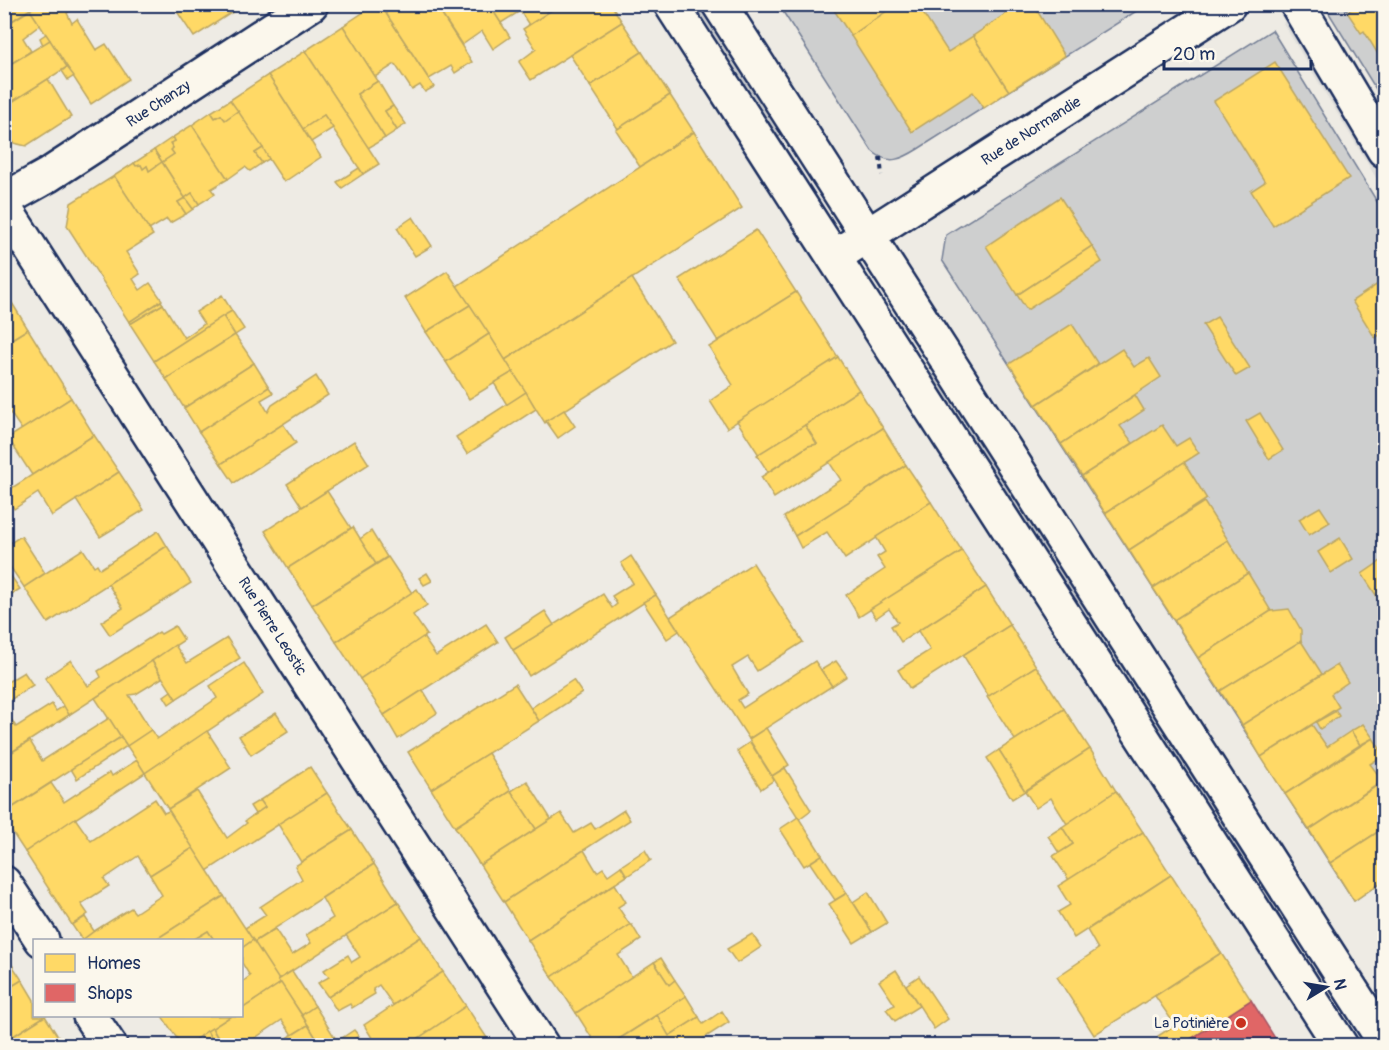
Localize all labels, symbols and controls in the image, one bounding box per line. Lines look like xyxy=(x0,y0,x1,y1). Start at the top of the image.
scale bar xyxy=(1164,33,1311,71)
text: 20 m xyxy=(1173,43,1215,66)
street label: Rue Chanzy xyxy=(123,76,195,132)
street label: Rue de Normandie xyxy=(978,92,1085,170)
street label: Rue Pierre Leostic xyxy=(234,574,311,680)
legend xyxy=(33,939,243,1017)
text: Homes xyxy=(87,952,140,975)
north arrow xyxy=(1296,957,1356,1017)
text: N xyxy=(1329,977,1351,992)
text: Shops xyxy=(87,982,132,1005)
place label: La Potinière xyxy=(1154,1014,1230,1033)
marker: La Potinière xyxy=(1234,1016,1248,1030)

